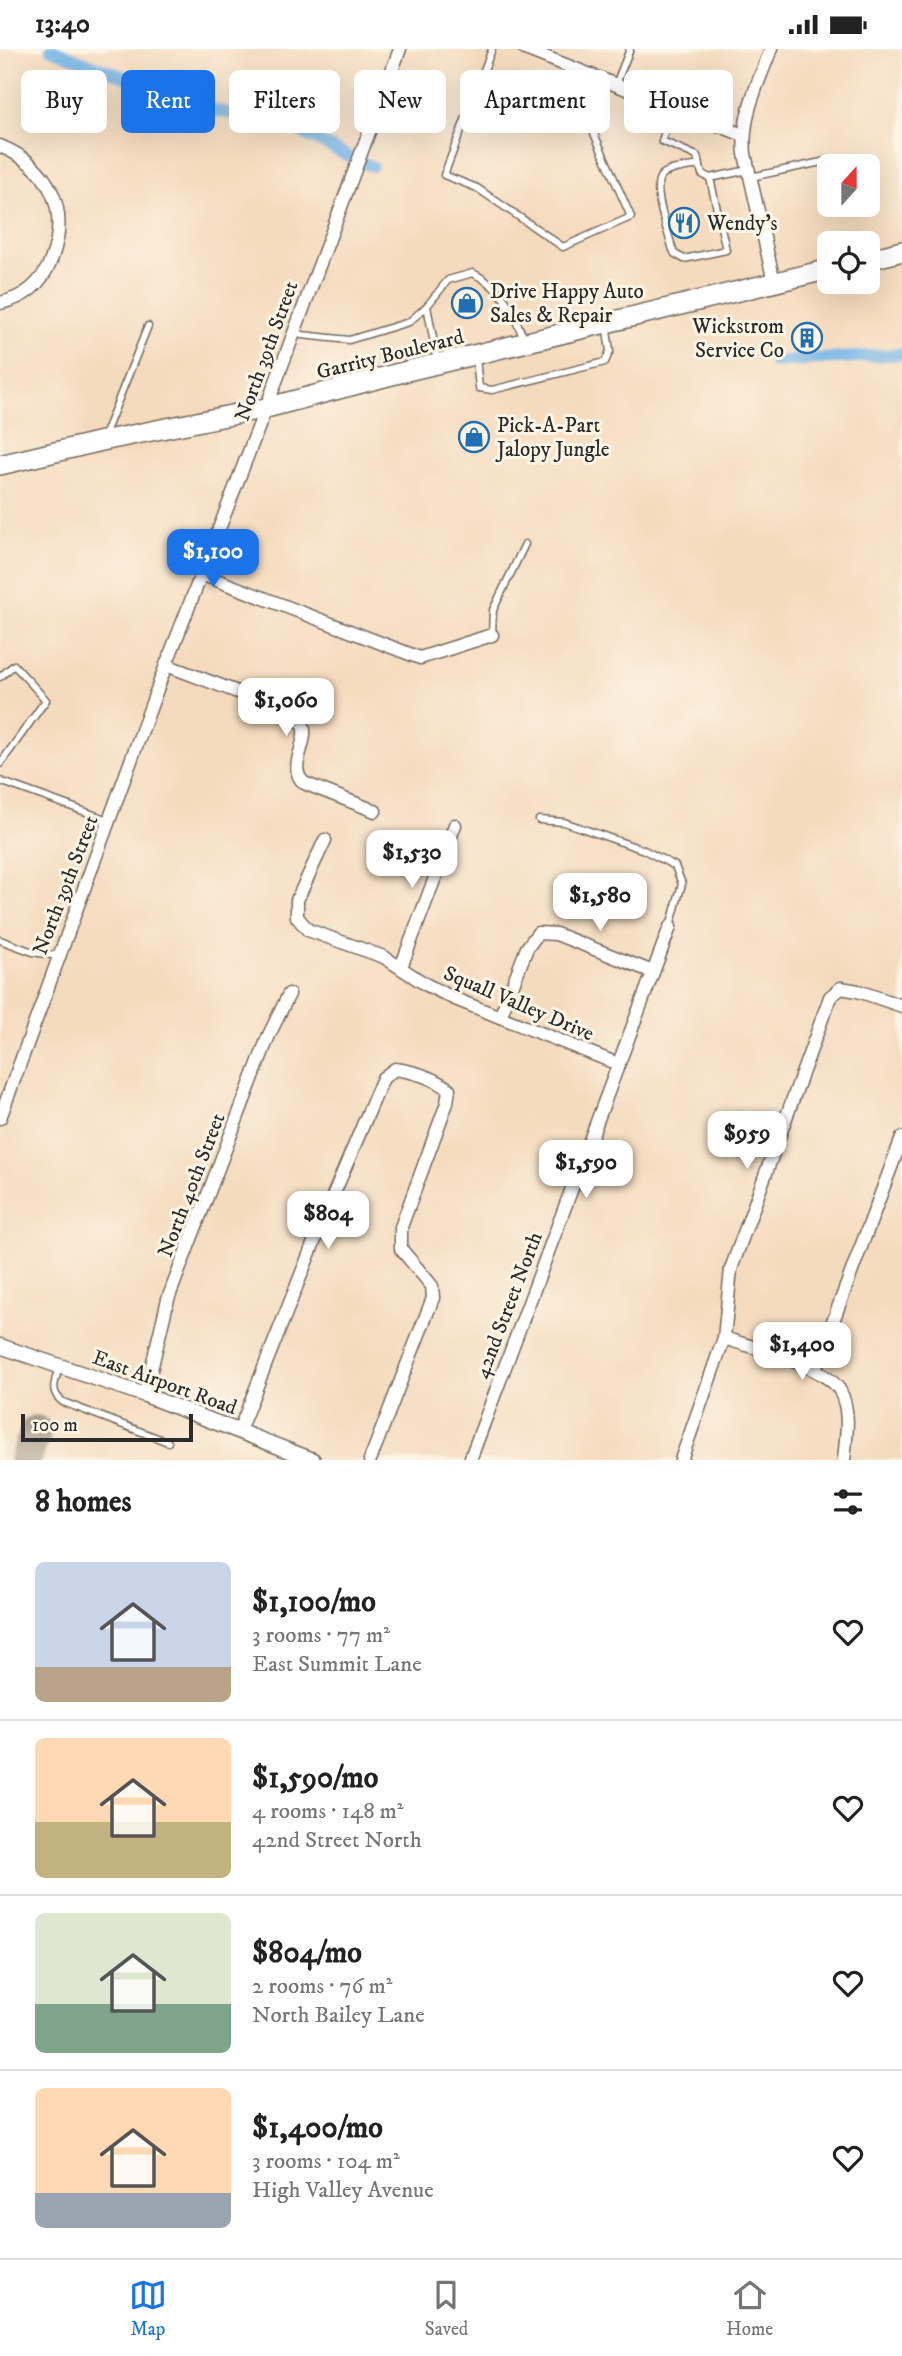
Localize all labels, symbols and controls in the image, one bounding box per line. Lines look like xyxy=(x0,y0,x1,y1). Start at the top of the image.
text: 13:40 xyxy=(35,8,90,41)
chip: Buy xyxy=(21,70,107,133)
chip: Rent xyxy=(121,70,215,133)
chip: Filters xyxy=(229,70,340,133)
chip: New xyxy=(354,70,446,133)
chip: Apartment xyxy=(460,70,610,133)
chip: House xyxy=(624,70,733,133)
north arrow xyxy=(817,154,880,217)
map controls xyxy=(817,154,880,294)
restaurant icon: Wendy's xyxy=(667,206,701,240)
place label: Wendy's xyxy=(706,211,778,237)
button: locate xyxy=(817,231,880,294)
street label: North 39th Street xyxy=(230,277,304,425)
place label: Drive Happy Auto Sales & Repair xyxy=(490,279,644,329)
shop icon: Drive Happy Auto Sales & Repair xyxy=(450,286,484,320)
place label: Wickstrom Service Co xyxy=(691,314,784,364)
building icon: Wickstrom Service Co xyxy=(790,321,824,355)
street label: Garrity Boulevard xyxy=(314,324,467,386)
place label: Pick-A-Part Jalopy Jungle xyxy=(495,413,610,463)
shop icon: Pick-A-Part Jalopy Jungle xyxy=(457,420,491,454)
pin: $1,100 xyxy=(156,529,270,589)
text: $1,100 xyxy=(183,537,243,566)
pin: $1,060 xyxy=(229,679,343,738)
text: $1,060 xyxy=(254,686,318,715)
street label: North 39th Street xyxy=(27,812,105,959)
pin: $1,530 xyxy=(355,831,469,890)
text: $1,530 xyxy=(382,838,442,867)
pin: $1,580 xyxy=(543,873,657,933)
text: $1,580 xyxy=(569,881,631,910)
street label: Squall Valley Drive xyxy=(439,961,598,1047)
street label: North 40th Street xyxy=(153,1109,231,1261)
pin: $959 xyxy=(706,1111,788,1171)
text: $959 xyxy=(724,1119,770,1148)
pin: $1,590 xyxy=(529,1141,643,1200)
text: $1,590 xyxy=(555,1148,617,1177)
pin: $804 xyxy=(287,1191,369,1251)
text: $804 xyxy=(303,1199,353,1228)
street label: 42nd Street North xyxy=(469,1228,549,1382)
pin: $1,400 xyxy=(745,1323,859,1382)
text: $1,400 xyxy=(769,1330,835,1359)
street label: East Airport Road xyxy=(89,1345,241,1421)
scale bar xyxy=(21,1411,192,1443)
text: 100 m xyxy=(32,1414,78,1437)
icon: filters xyxy=(829,1483,867,1521)
text: 8 homes xyxy=(35,1484,132,1521)
text: $1,100/mo xyxy=(252,1584,376,1621)
icon: home xyxy=(91,1590,175,1674)
icon: heart xyxy=(829,1613,867,1651)
text: 3 rooms · 77 m² xyxy=(252,1621,390,1650)
text: East Summit Lane xyxy=(252,1650,422,1679)
text: $1,590/mo xyxy=(252,1760,378,1797)
icon: home xyxy=(91,1766,175,1850)
icon: heart xyxy=(829,1789,867,1827)
text: 4 rooms · 148 m² xyxy=(252,1797,404,1826)
text: 42nd Street North xyxy=(252,1826,422,1855)
text: $804/mo xyxy=(252,1935,362,1972)
icon: home xyxy=(91,1941,175,2025)
icon: heart xyxy=(829,1964,867,2002)
text: 2 rooms · 76 m² xyxy=(252,1972,392,2001)
text: North Bailey Lane xyxy=(252,2001,425,2030)
text: $1,400/mo xyxy=(252,2110,383,2147)
icon: home xyxy=(91,2116,175,2200)
icon: heart xyxy=(829,2139,867,2177)
text: 3 rooms · 104 m² xyxy=(252,2147,400,2176)
text: High Valley Avenue xyxy=(252,2176,434,2205)
tab: Map xyxy=(129,2276,167,2341)
tab: Saved xyxy=(425,2276,468,2341)
tab: Home xyxy=(726,2276,773,2341)

